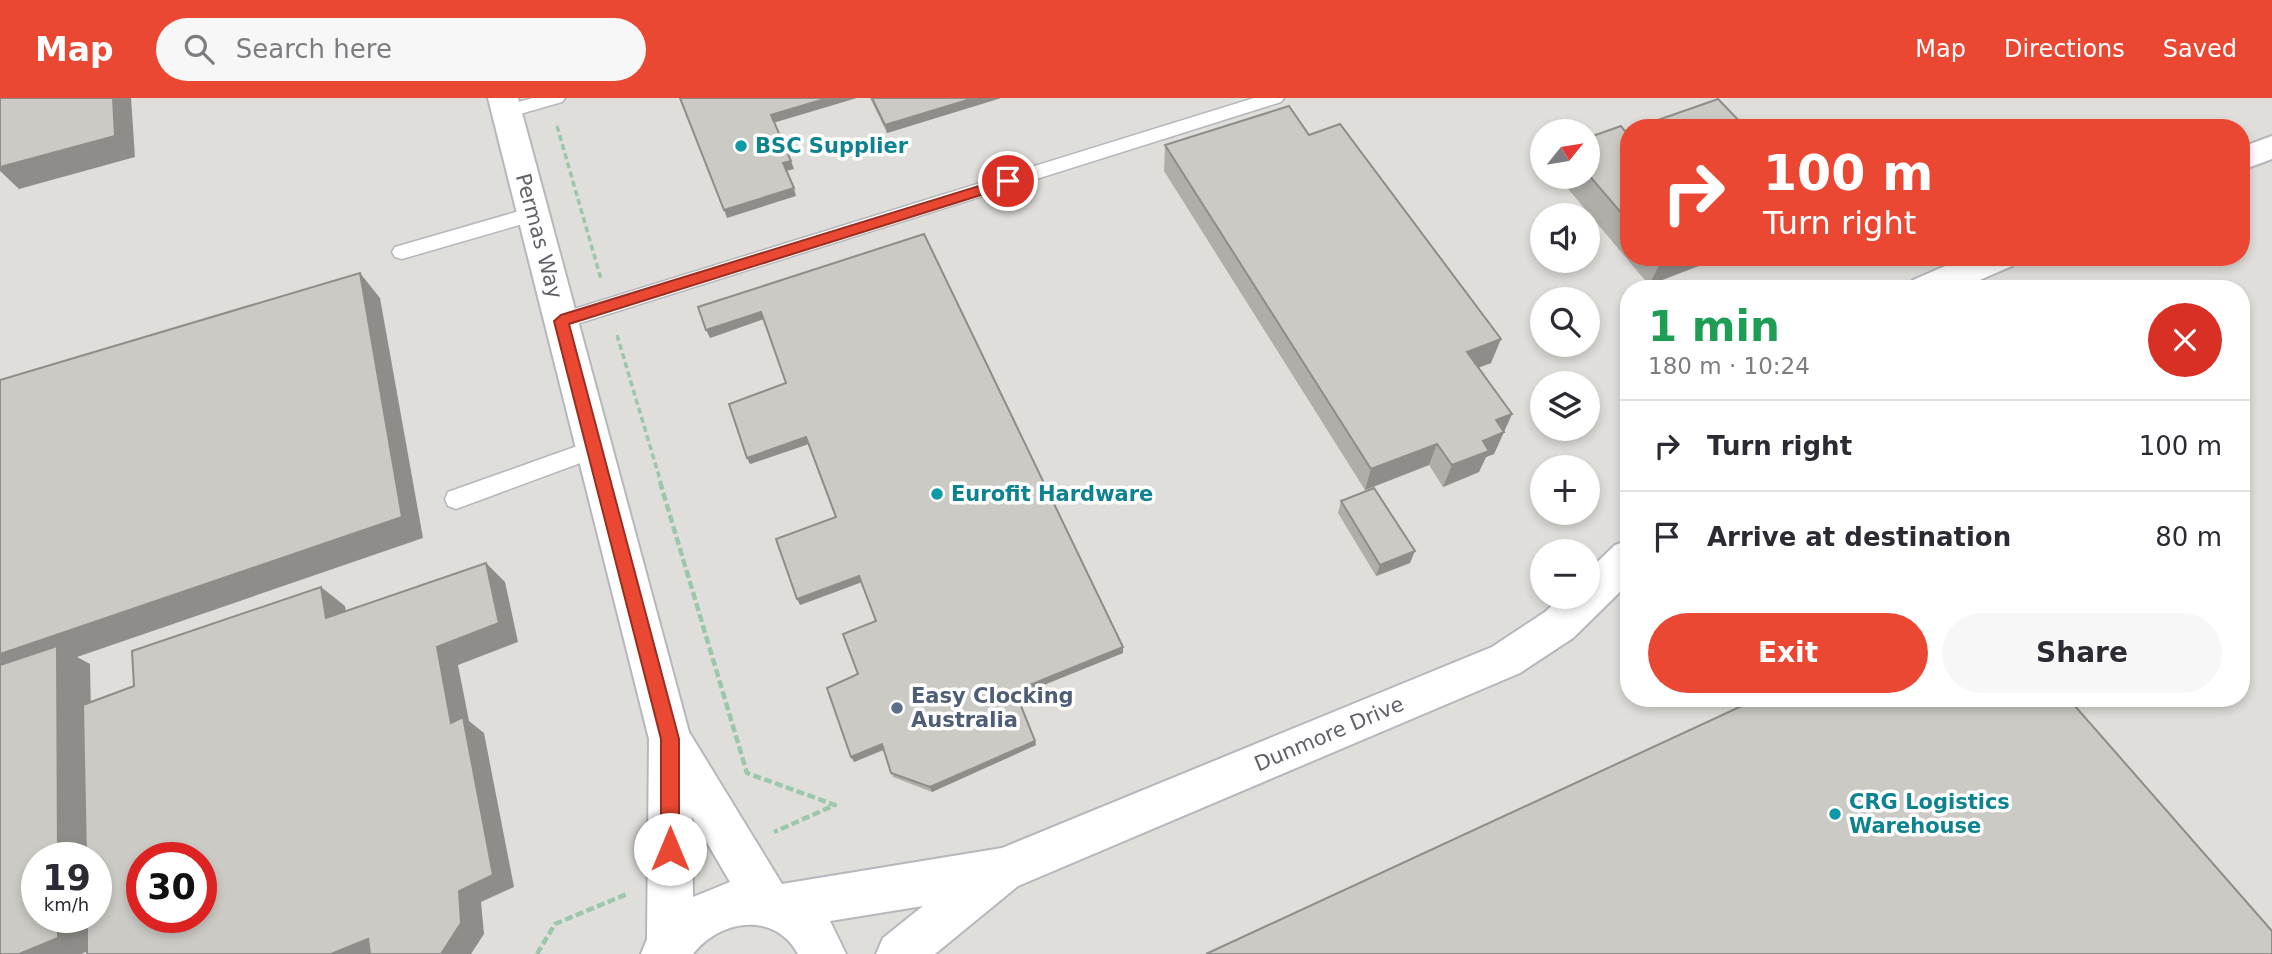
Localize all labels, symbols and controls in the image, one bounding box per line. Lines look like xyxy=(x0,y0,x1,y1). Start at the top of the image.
search box xyxy=(156,18,646,81)
text: Map xyxy=(35,30,114,69)
icon: search xyxy=(180,30,218,68)
text: Search here xyxy=(236,34,392,64)
text: Map xyxy=(1915,35,1966,63)
text: Directions xyxy=(2004,35,2125,63)
text: Saved xyxy=(2163,35,2237,63)
north arrow xyxy=(1530,119,1600,189)
map controls xyxy=(1530,119,1600,609)
place label: BSC Supplier xyxy=(755,134,909,158)
marker: BSC Supplier xyxy=(733,138,749,154)
text: 100 m xyxy=(1763,145,1933,202)
icon: right xyxy=(1648,147,1739,238)
pin xyxy=(978,151,1038,211)
icon: arrive xyxy=(989,162,1027,200)
street label: Permas Way xyxy=(511,171,567,301)
button: sound xyxy=(1530,203,1600,273)
text: Turn right xyxy=(1763,204,1916,242)
button: search xyxy=(1530,287,1600,357)
text: 1 min xyxy=(1648,302,1780,351)
button: close xyxy=(2148,303,2222,377)
text: 180 m · 10:24 xyxy=(1648,353,1810,379)
button: layers xyxy=(1530,371,1600,441)
icon: right xyxy=(1648,427,1686,465)
text: Turn right xyxy=(1707,431,1852,461)
text: 100 m xyxy=(2139,431,2222,461)
button: + xyxy=(1530,455,1600,525)
place label: Eurofit Hardware xyxy=(951,482,1153,506)
marker: Eurofit Hardware xyxy=(929,486,945,502)
icon: arrive xyxy=(1648,518,1686,556)
text: Arrive at destination xyxy=(1707,522,2011,552)
text: 80 m xyxy=(2155,522,2222,552)
button: − xyxy=(1530,539,1600,609)
button: Exit xyxy=(1648,613,1928,693)
button: Share xyxy=(1942,613,2222,693)
place label: Easy Clocking Australia xyxy=(911,684,1074,732)
street label: Dunmore Drive xyxy=(1251,692,1407,776)
marker: Easy Clocking Australia xyxy=(889,700,905,716)
place label: CRG Logistics Warehouse xyxy=(1849,790,2010,838)
marker: CRG Logistics Warehouse xyxy=(1827,806,1843,822)
position arrow xyxy=(633,812,707,886)
speed limit sign: 30 xyxy=(126,842,217,933)
text: 19 xyxy=(42,858,91,898)
text: km/h xyxy=(44,894,89,915)

